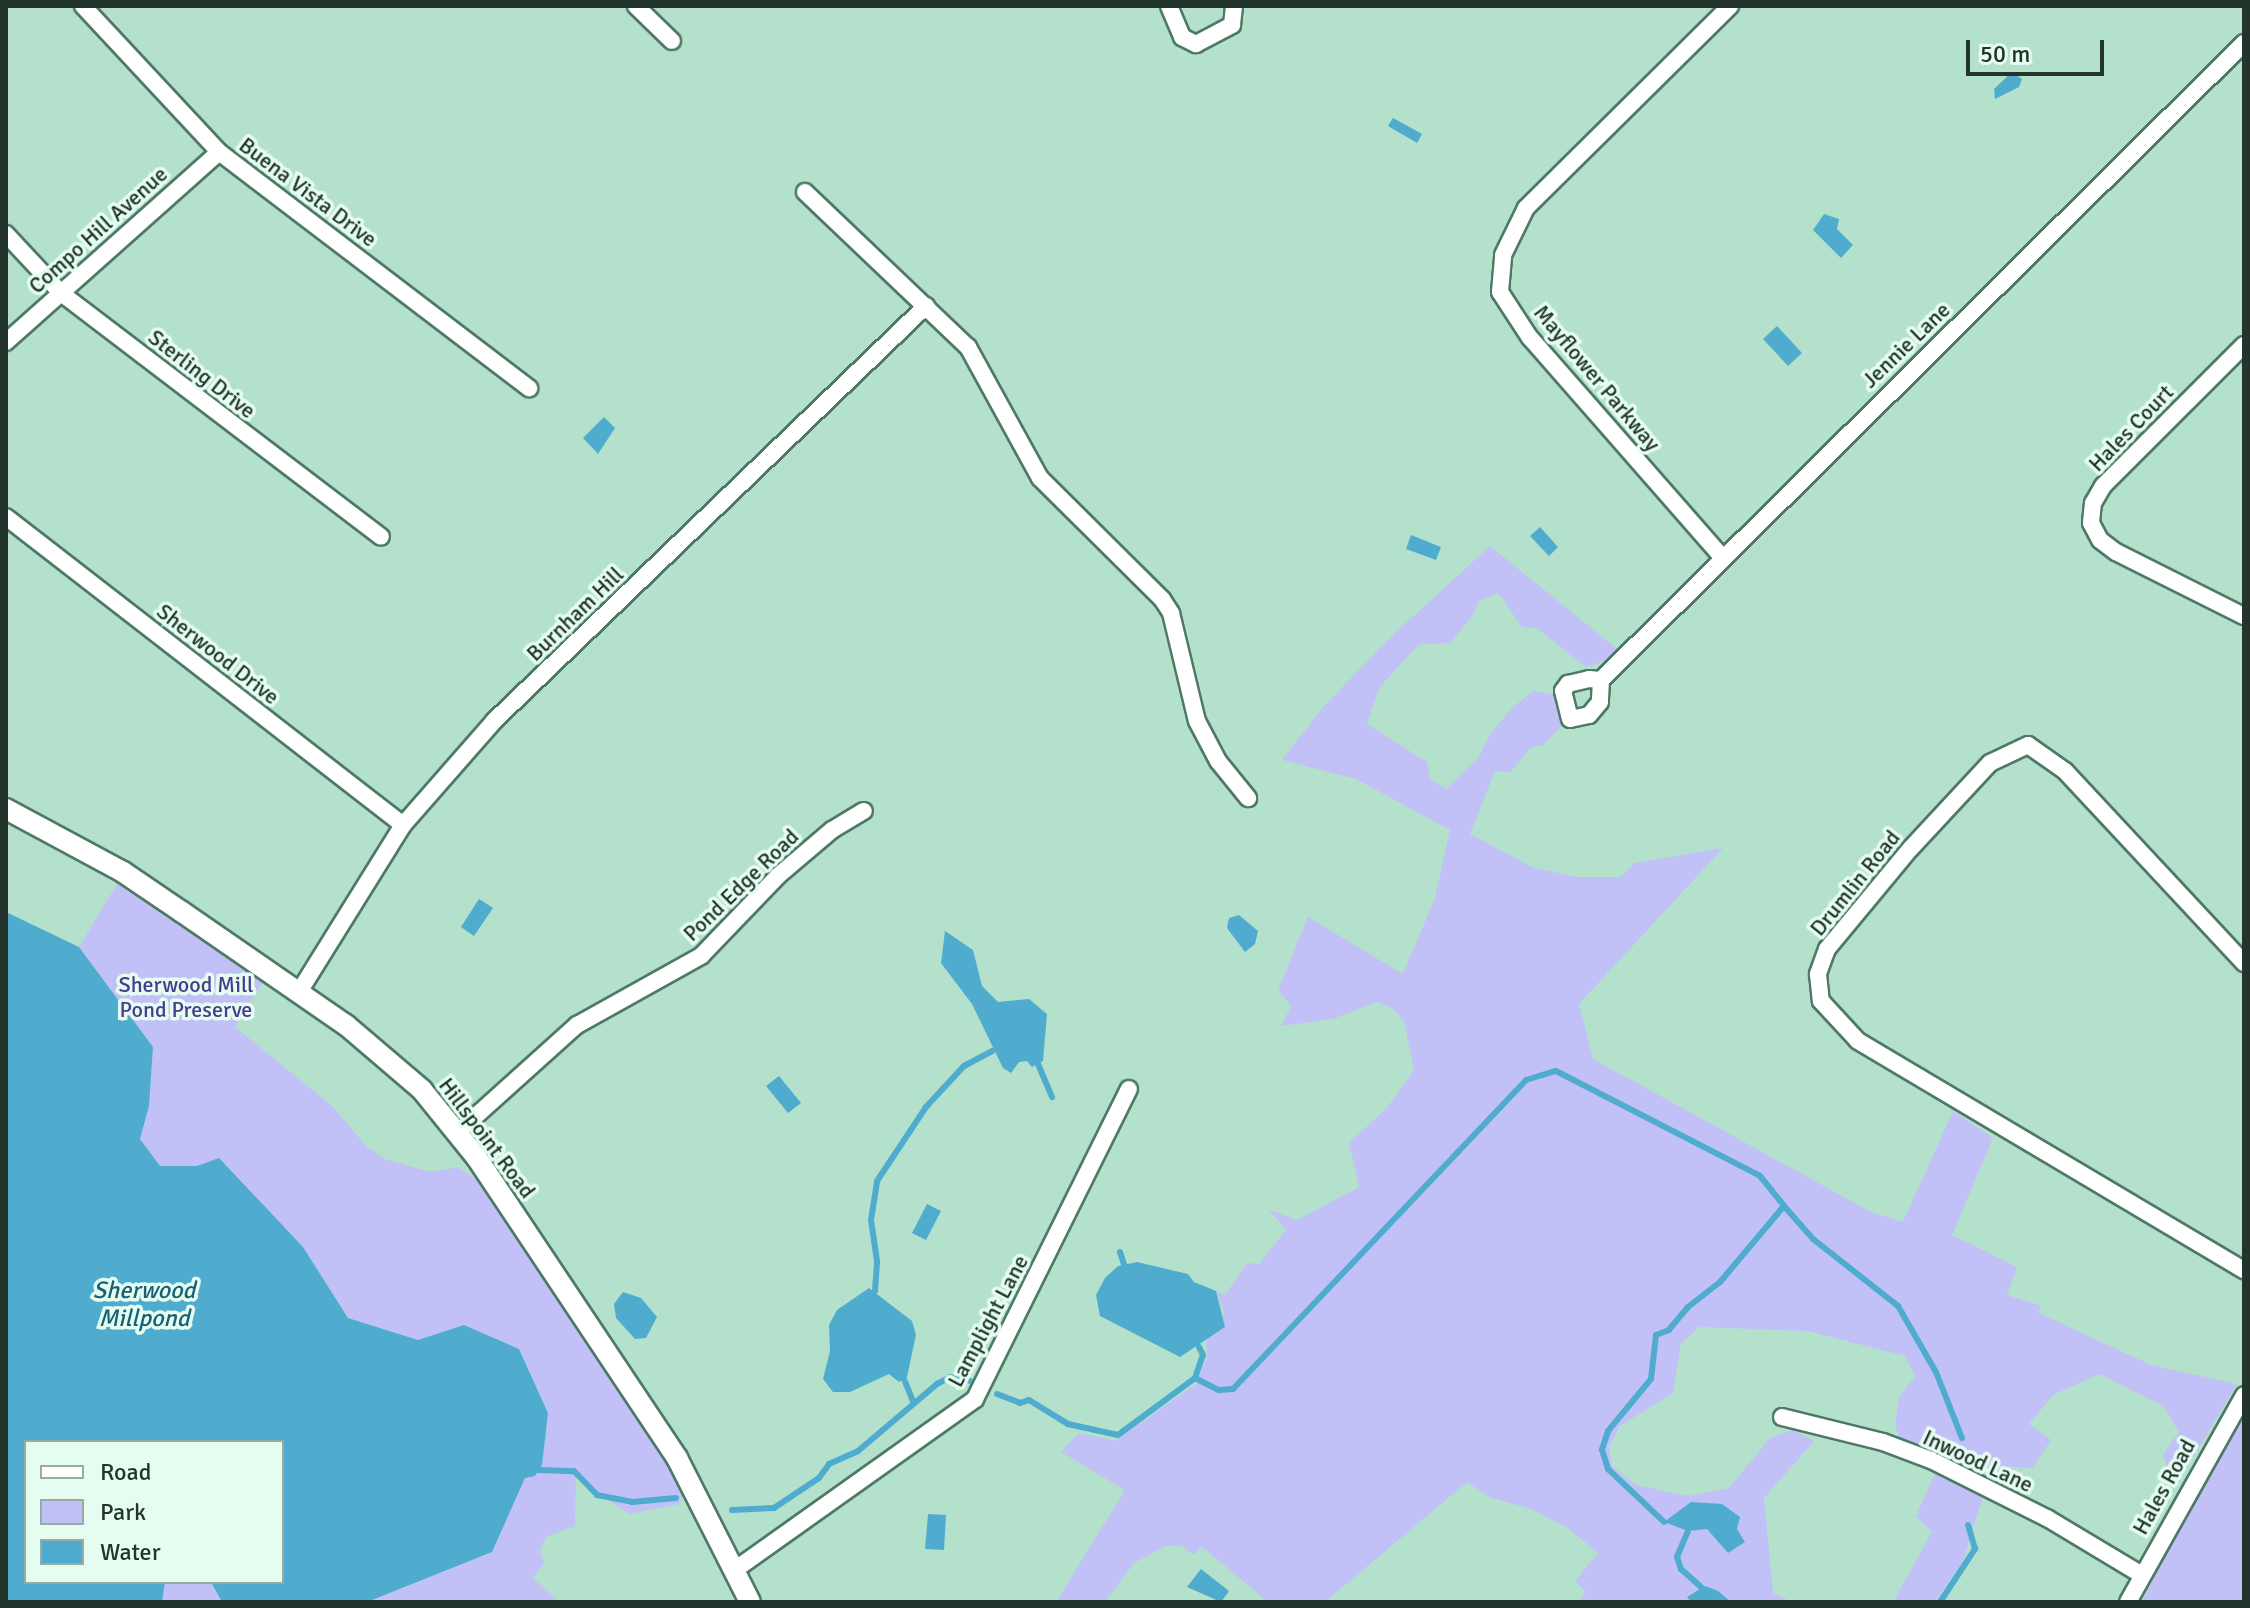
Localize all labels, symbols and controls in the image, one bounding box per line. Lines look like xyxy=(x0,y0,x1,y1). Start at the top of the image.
scale bar xyxy=(1970,24,2108,74)
text: 50 m xyxy=(1980,39,2030,69)
street label: Buena Vista Drive xyxy=(234,132,382,252)
street label: Compo Hill Avenue xyxy=(23,161,173,299)
street label: Jennie Lane xyxy=(1857,297,1955,393)
street label: Mayflower Parkway xyxy=(1528,300,1666,456)
street label: Sterling Drive xyxy=(143,324,261,424)
street label: Hales Court xyxy=(2083,379,2179,477)
street label: Burnham Hill xyxy=(521,561,629,667)
street label: Sherwood Drive xyxy=(152,598,284,710)
street label: Pond Edge Road xyxy=(678,823,804,947)
street label: Drumlin Road xyxy=(1804,825,1906,941)
park label: Sherwood Mill Pond Preserve xyxy=(118,971,254,1022)
street label: Hillspoint Road xyxy=(433,1073,541,1203)
street label: Lamplight Lane xyxy=(942,1251,1034,1391)
water label: Sherwood Millpond xyxy=(93,1277,195,1333)
street label: Inwood Lane xyxy=(1919,1424,2037,1498)
street label: Hales Road xyxy=(2127,1435,2201,1539)
legend xyxy=(24,1440,284,1584)
text: Road xyxy=(100,1457,151,1487)
text: Park xyxy=(100,1497,146,1527)
text: Water xyxy=(100,1537,160,1567)

